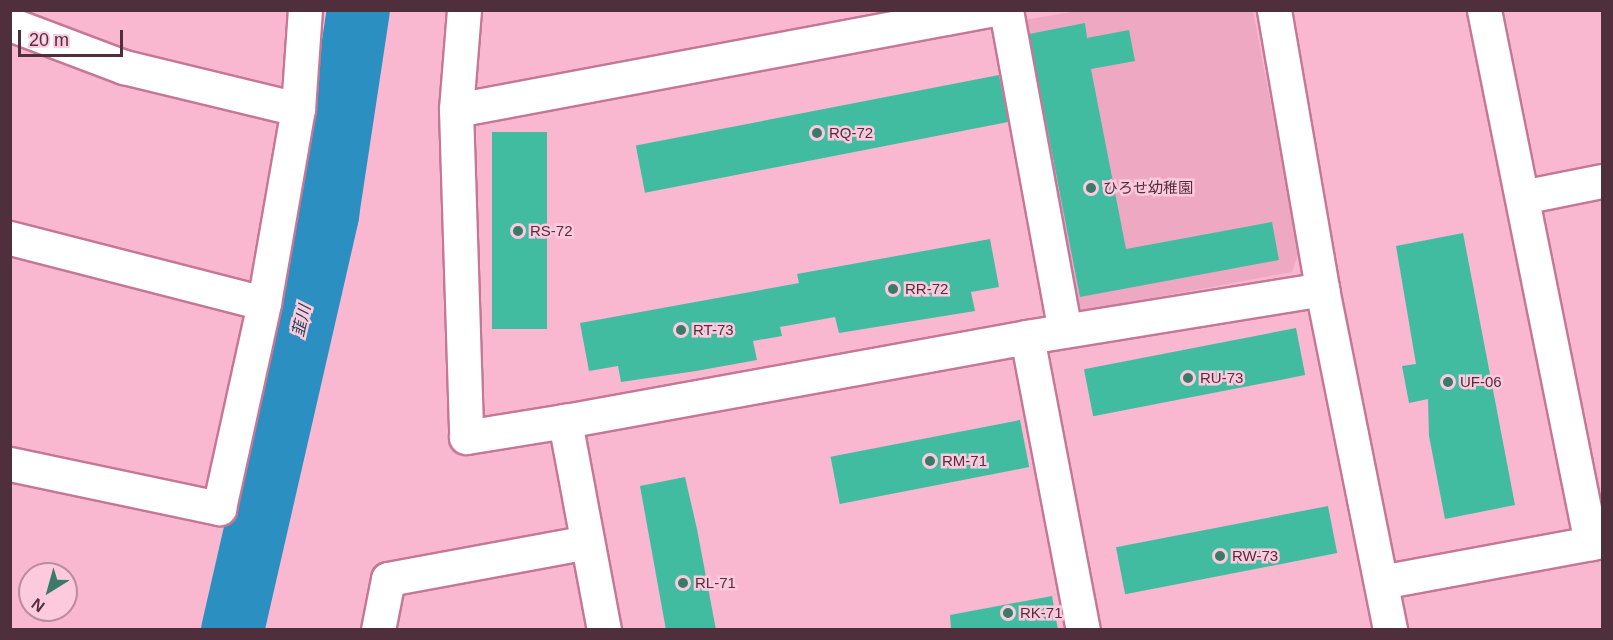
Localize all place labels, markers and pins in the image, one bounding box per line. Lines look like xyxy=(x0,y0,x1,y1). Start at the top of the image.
place label: RQ-72 xyxy=(829,124,873,142)
marker: RQ-72 xyxy=(810,126,824,140)
place label: ひろせ幼稚園 xyxy=(1103,179,1193,197)
marker: ひろせ幼稚園 xyxy=(1084,181,1098,195)
place label: RS-72 xyxy=(530,222,573,240)
marker: RS-72 xyxy=(511,224,525,238)
place label: RR-72 xyxy=(905,280,948,298)
marker: RR-72 xyxy=(886,282,900,296)
place label: RT-73 xyxy=(693,321,734,339)
marker: RT-73 xyxy=(674,323,688,337)
place label: RU-73 xyxy=(1200,369,1243,387)
marker: RU-73 xyxy=(1181,371,1195,385)
place label: UF-06 xyxy=(1460,373,1502,391)
marker: UF-06 xyxy=(1441,375,1455,389)
place label: RM-71 xyxy=(942,452,987,470)
marker: RM-71 xyxy=(923,454,937,468)
place label: RW-73 xyxy=(1232,547,1278,565)
marker: RW-73 xyxy=(1213,549,1227,563)
place label: RL-71 xyxy=(695,574,736,592)
marker: RL-71 xyxy=(676,576,690,590)
place label: RK-71 xyxy=(1020,604,1063,622)
marker: RK-71 xyxy=(1001,606,1015,620)

